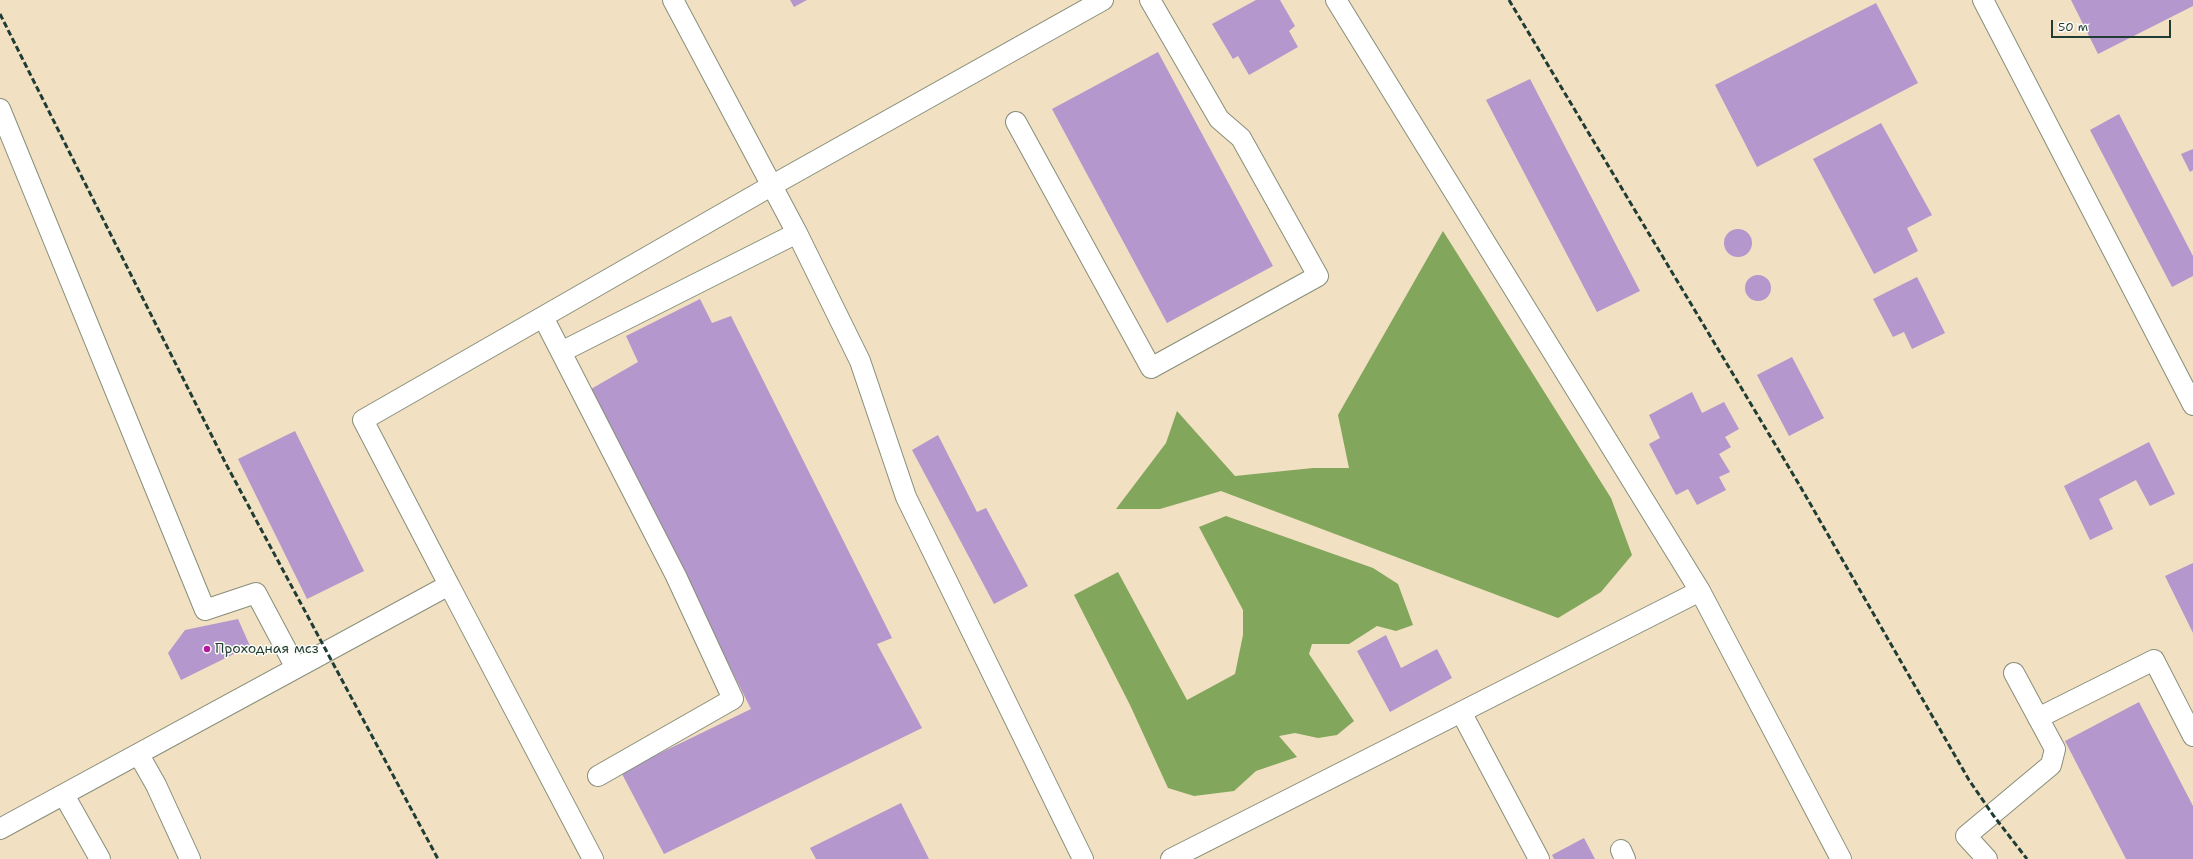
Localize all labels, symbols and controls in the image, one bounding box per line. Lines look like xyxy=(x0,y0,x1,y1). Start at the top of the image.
scale bar xyxy=(2053,12,2173,38)
text: 50 m xyxy=(2058,19,2088,35)
place label: Проходная мсз xyxy=(215,641,319,657)
marker: Проходная мсз xyxy=(202,644,212,654)

